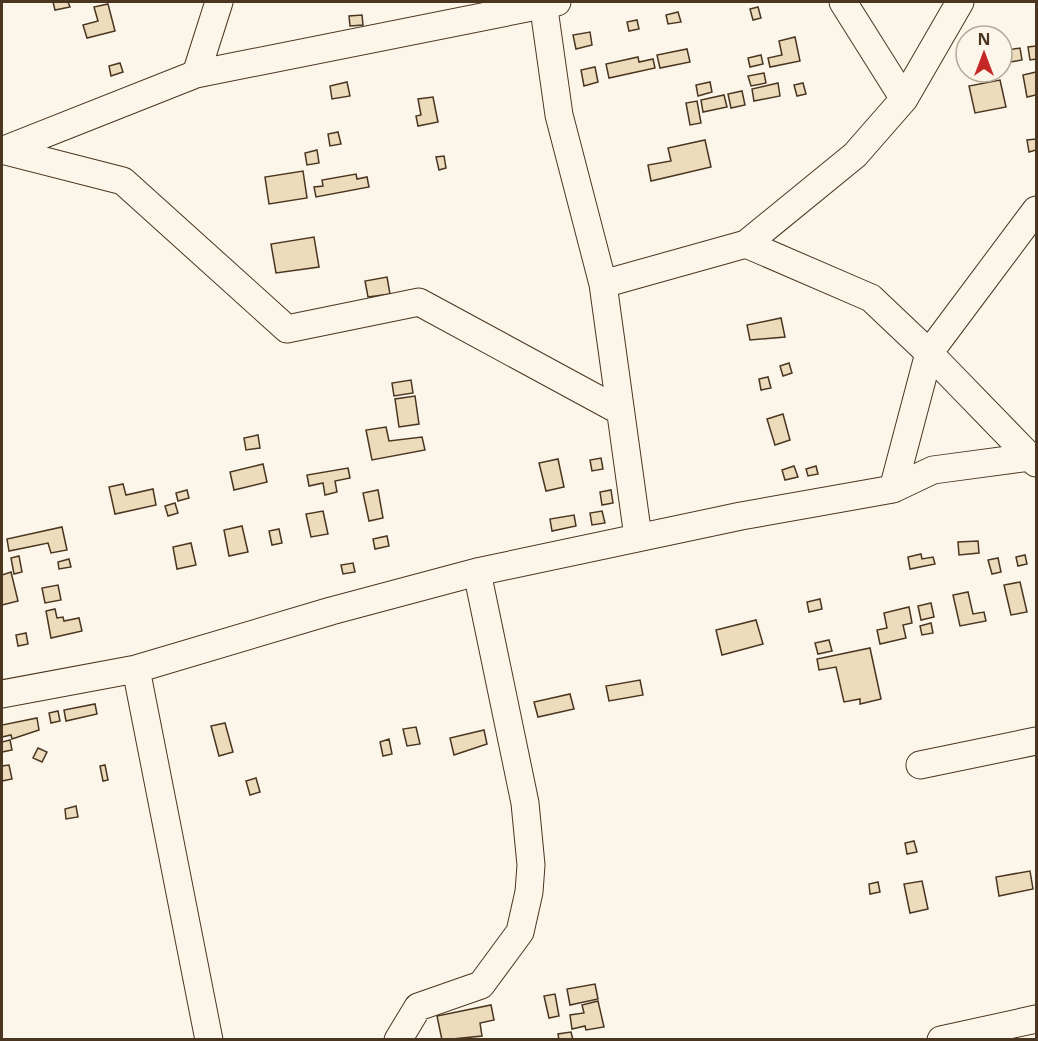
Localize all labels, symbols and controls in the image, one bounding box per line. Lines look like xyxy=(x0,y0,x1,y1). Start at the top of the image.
north arrow xyxy=(954,24,1014,84)
text: N xyxy=(977,28,991,50)

